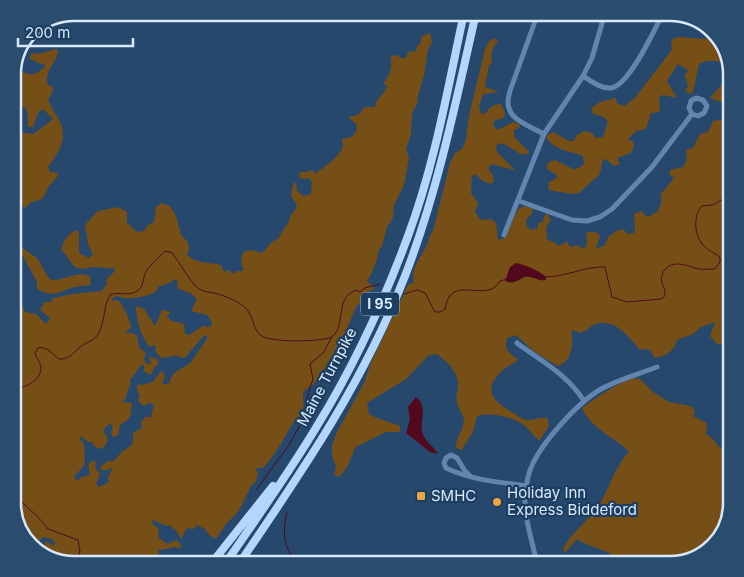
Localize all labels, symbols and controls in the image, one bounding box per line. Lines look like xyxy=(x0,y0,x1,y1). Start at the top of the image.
scale bar xyxy=(18,15,132,47)
text: 200 m xyxy=(25,23,70,42)
road number: I 95 xyxy=(361,292,399,316)
street label: Maine Turnpike xyxy=(293,324,361,429)
place label: Holiday Inn Express Biddeford xyxy=(507,483,637,519)
place label: SMHC xyxy=(431,486,476,505)
marker: SMHC xyxy=(415,490,427,502)
marker: Holiday Inn Express Biddeford xyxy=(491,496,503,508)

